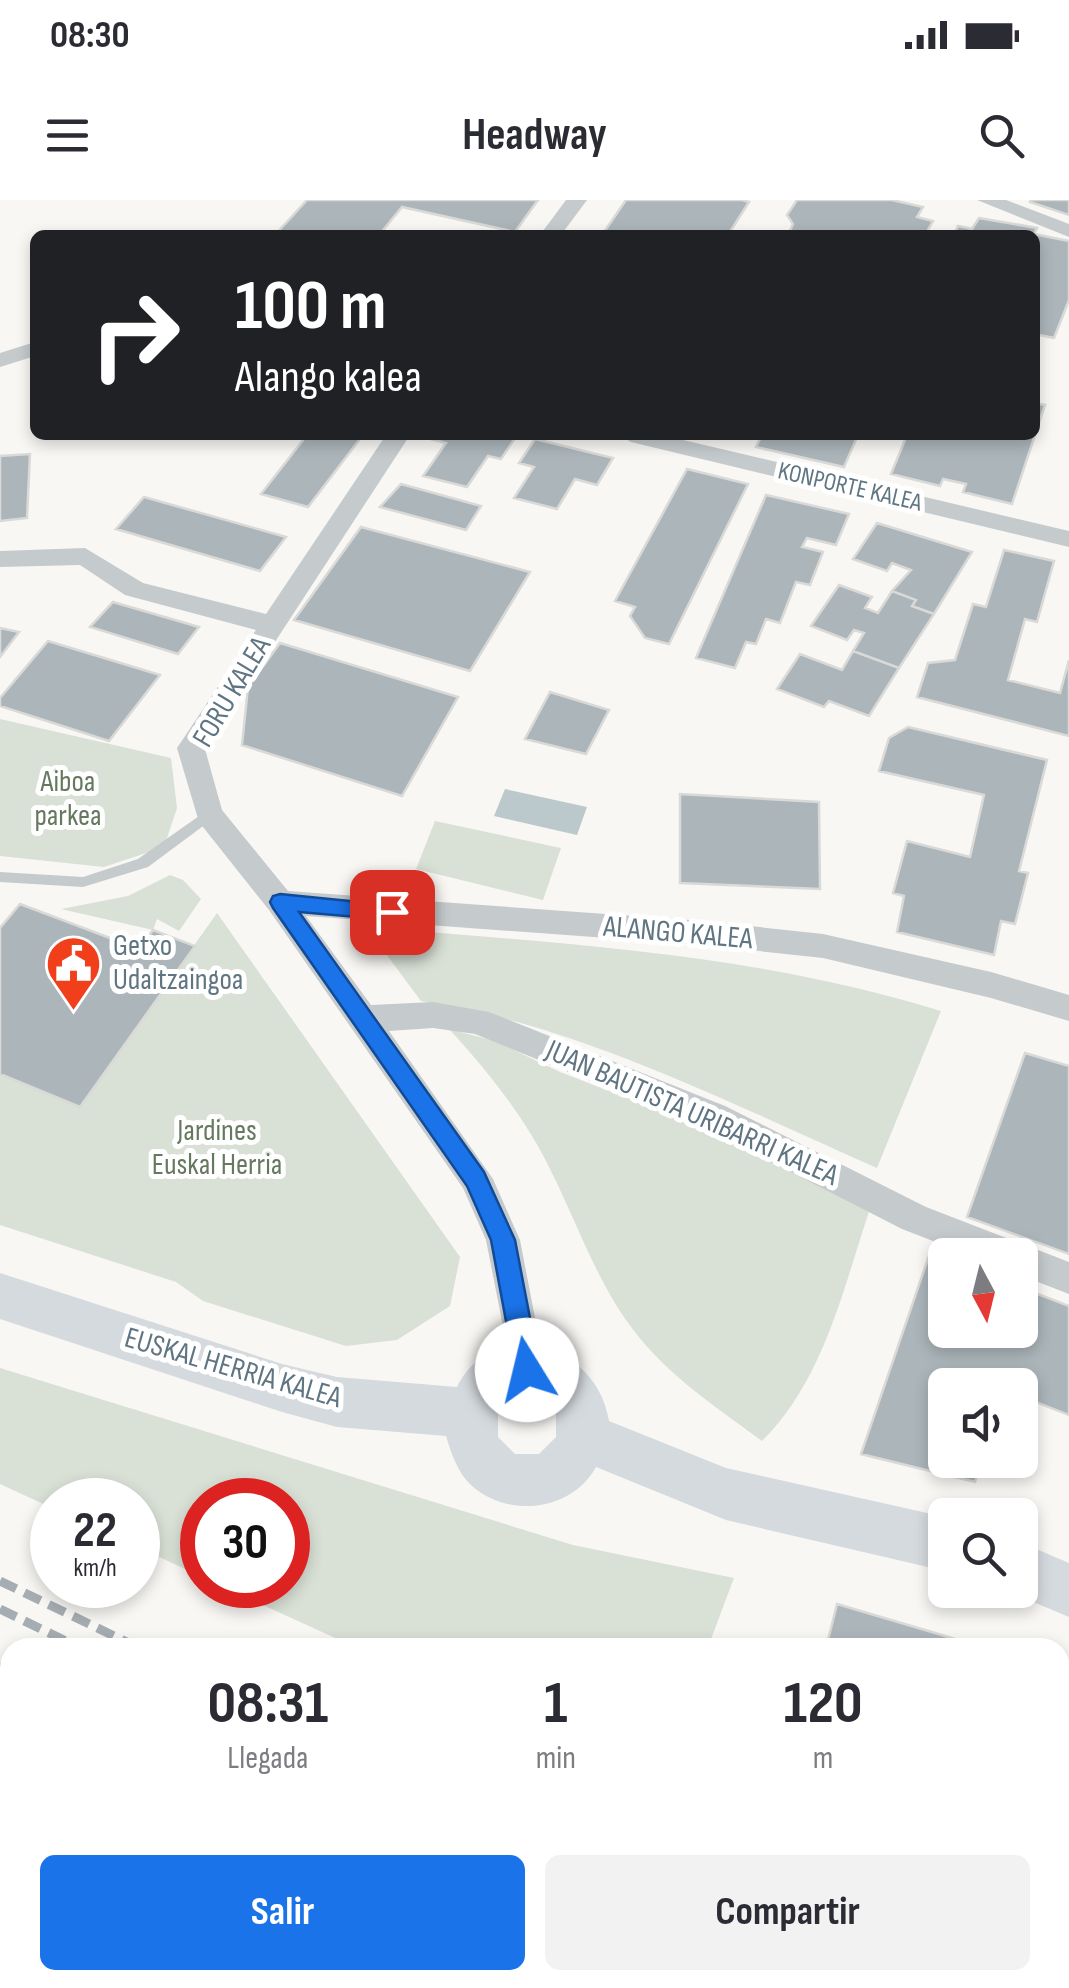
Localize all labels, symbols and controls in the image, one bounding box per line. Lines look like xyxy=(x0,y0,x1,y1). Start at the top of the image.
text: 08:30 xyxy=(50,13,130,58)
icon: menu xyxy=(40,108,95,163)
text: Headway xyxy=(462,108,607,163)
icon: search xyxy=(974,108,1029,163)
text: 100 m xyxy=(235,265,386,349)
icon: right xyxy=(70,270,200,400)
text: Alango kalea xyxy=(235,350,422,405)
street label: KONPORTE KALEA xyxy=(775,455,925,519)
street label: FORU KALEA xyxy=(185,630,279,754)
park label: Aiboa parkea xyxy=(34,764,102,834)
pin xyxy=(350,870,435,955)
icon: arrive xyxy=(365,885,420,940)
street label: ALANGO KALEA xyxy=(601,908,754,957)
place label: Getxo Udaltzaingoa xyxy=(113,928,243,998)
public building icon: Getxo Udaltzaingoa xyxy=(44,933,104,1012)
street label: JUAN BAUTISTA URIBARRI KALEA xyxy=(539,1032,844,1194)
park label: Jardines Euskal Herria xyxy=(152,1113,282,1183)
north arrow xyxy=(928,1238,1038,1348)
map controls xyxy=(928,1238,1038,1608)
position arrow xyxy=(475,1318,579,1422)
street label: EUSKAL HERRIA KALEA xyxy=(120,1320,346,1416)
button: sound xyxy=(928,1368,1038,1478)
speed limit sign: 30 xyxy=(180,1478,310,1608)
button: search xyxy=(928,1498,1038,1608)
text: 22 xyxy=(73,1501,117,1561)
text: km/h xyxy=(73,1553,117,1584)
text: 08:31 xyxy=(208,1668,328,1740)
text: 1 xyxy=(544,1668,568,1740)
text: 120 xyxy=(783,1668,862,1740)
text: Llegada xyxy=(227,1739,308,1778)
text: min xyxy=(536,1739,576,1778)
text: m xyxy=(813,1739,833,1778)
button: Salir xyxy=(40,1855,525,1970)
button: Compartir xyxy=(545,1855,1030,1970)

